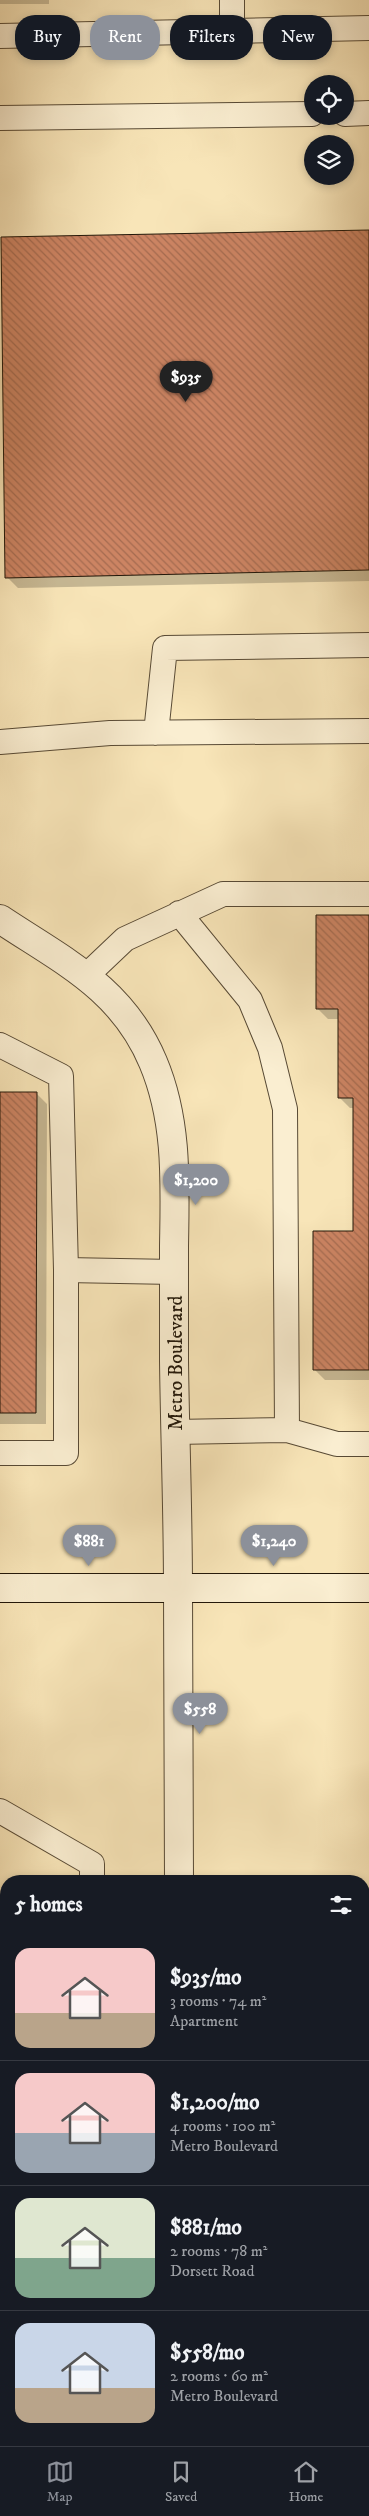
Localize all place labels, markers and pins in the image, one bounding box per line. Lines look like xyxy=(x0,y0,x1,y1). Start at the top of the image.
pin: $935 xyxy=(156,360,216,403)
pin: $1,200 xyxy=(155,1164,237,1206)
pin: $881 xyxy=(59,1524,119,1567)
pin: $1,240 xyxy=(233,1524,315,1567)
pin: $558 xyxy=(170,1692,230,1735)

